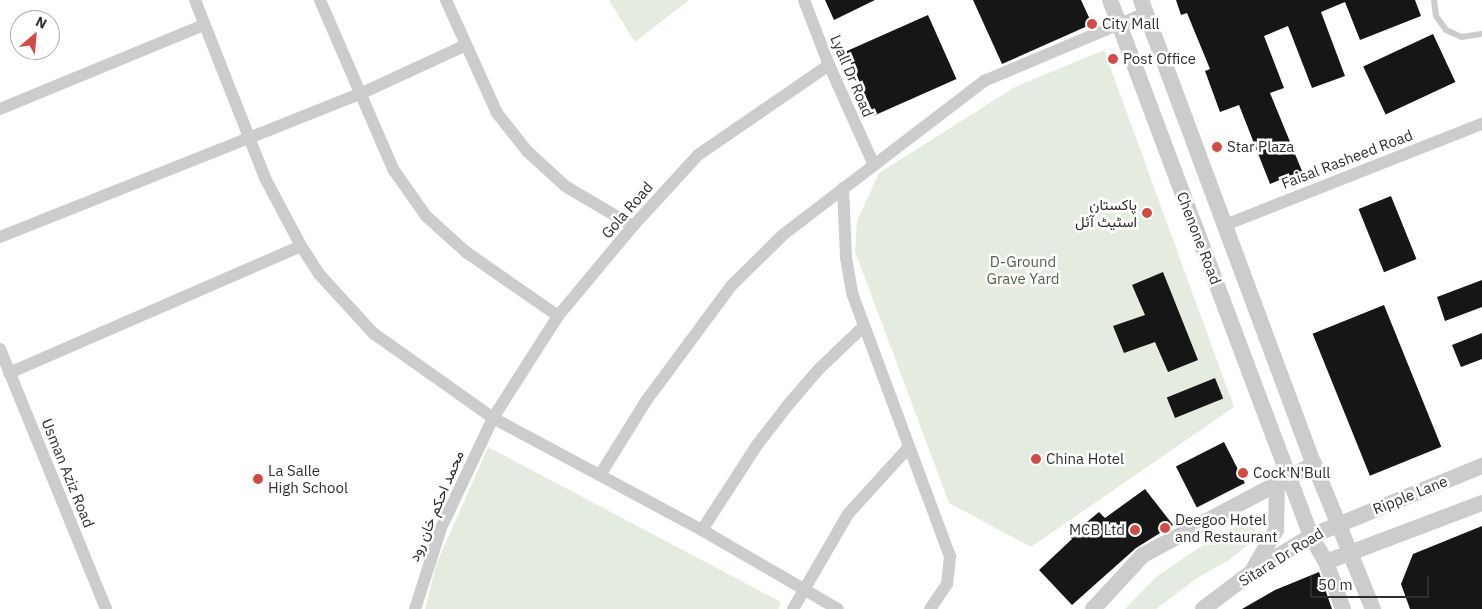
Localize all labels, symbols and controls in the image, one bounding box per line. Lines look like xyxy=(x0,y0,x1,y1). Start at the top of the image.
north arrow xyxy=(10,10,60,60)
text: N xyxy=(33,12,50,33)
place label: City Mall xyxy=(1102,15,1160,33)
marker: City Mall xyxy=(1086,18,1098,30)
street label: Lyall Dr Road xyxy=(827,32,877,120)
place label: Post Office xyxy=(1123,50,1196,68)
marker: Post Office xyxy=(1107,53,1119,65)
street label: Faisal Rasheed Road xyxy=(1279,126,1415,192)
place label: Star Plaza xyxy=(1227,138,1294,156)
marker: Star Plaza xyxy=(1211,141,1223,153)
street label: Gola Road xyxy=(598,178,656,242)
street label: Chenone Road xyxy=(1173,189,1225,287)
place label: پاکستان اسٹیٹ آئل xyxy=(1075,195,1137,230)
marker: پاکستان اسٹیٹ آئل xyxy=(1141,207,1153,219)
park label: D-Ground Grave Yard xyxy=(986,252,1060,287)
street label: Usman Aziz Road xyxy=(38,416,98,530)
street label: محمد احكم خان رود xyxy=(404,448,468,564)
place label: China Hotel xyxy=(1046,450,1124,468)
marker: China Hotel xyxy=(1030,453,1042,465)
place label: La Salle High School xyxy=(268,461,348,496)
place label: Cock'N'Bull xyxy=(1253,464,1330,482)
marker: Cock'N'Bull xyxy=(1237,467,1249,479)
street label: Ripple Lane xyxy=(1370,472,1450,518)
marker: La Salle High School xyxy=(252,473,264,485)
place label: Deegoo Hotel and Restaurant xyxy=(1175,510,1278,545)
place label: MCB Ltd xyxy=(1069,521,1125,539)
marker: Deegoo Hotel and Restaurant xyxy=(1159,522,1171,534)
marker: MCB Ltd xyxy=(1129,524,1141,536)
street label: Sitara Dr Road xyxy=(1235,524,1327,590)
scale bar xyxy=(1312,566,1431,598)
text: 50 m xyxy=(1318,575,1353,594)

